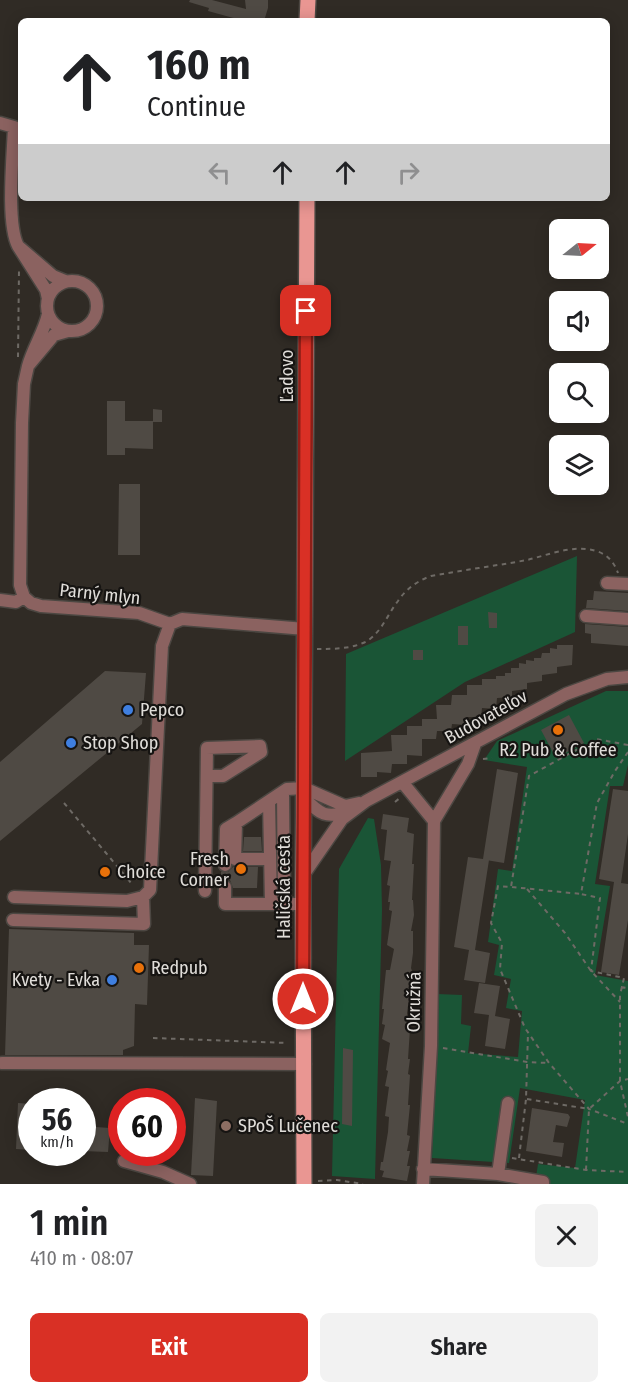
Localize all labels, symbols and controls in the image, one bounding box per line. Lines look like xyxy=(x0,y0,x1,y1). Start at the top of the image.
text: 160 m xyxy=(147,40,250,90)
icon: ahead xyxy=(48,42,126,120)
text: Continue xyxy=(147,91,246,123)
icon: left xyxy=(203,156,236,189)
icon: ahead xyxy=(266,156,299,189)
icon: ahead xyxy=(329,156,362,189)
icon: right xyxy=(392,156,425,189)
north arrow xyxy=(549,219,609,279)
map controls xyxy=(549,219,609,495)
pin xyxy=(280,285,331,336)
button: sound xyxy=(549,291,609,351)
icon: arrive xyxy=(289,294,322,327)
street label: Ľadovo xyxy=(276,349,298,403)
button: search xyxy=(549,363,609,423)
button: layers xyxy=(549,435,609,495)
street label: Parný mlyn xyxy=(59,579,141,609)
street label: Budovateľov xyxy=(441,685,531,749)
place label: Pepco xyxy=(140,699,184,721)
marker: Pepco xyxy=(121,703,135,717)
marker: R2 Pub & Coffee xyxy=(551,723,565,737)
place label: Stop Shop xyxy=(83,732,158,754)
marker: Stop Shop xyxy=(64,736,78,750)
place label: R2 Pub & Coffee xyxy=(499,739,617,761)
street label: Haličská cesta xyxy=(273,835,295,939)
place label: Fresh Corner xyxy=(180,848,230,891)
place label: Choice xyxy=(117,861,166,883)
marker: Fresh Corner xyxy=(234,862,248,876)
marker: Choice xyxy=(98,865,112,879)
place label: Redpub xyxy=(151,957,208,979)
marker: Redpub xyxy=(132,961,146,975)
position arrow xyxy=(271,967,335,1031)
place label: Kvety - Evka xyxy=(12,969,100,991)
street label: Okružná xyxy=(402,971,426,1033)
marker: Kvety - Evka xyxy=(105,973,119,987)
speed limit sign: 60 xyxy=(108,1088,186,1166)
text: 56 xyxy=(42,1102,72,1138)
place label: SPoŠ Lučenec xyxy=(238,1115,338,1137)
marker: SPoŠ Lučenec xyxy=(219,1119,233,1133)
text: km/h xyxy=(40,1133,74,1151)
text: 1 min xyxy=(30,1201,108,1245)
button: close xyxy=(535,1204,598,1267)
text: 410 m · 08:07 xyxy=(30,1246,133,1270)
button: Exit xyxy=(30,1313,308,1382)
button: Share xyxy=(320,1313,598,1382)

